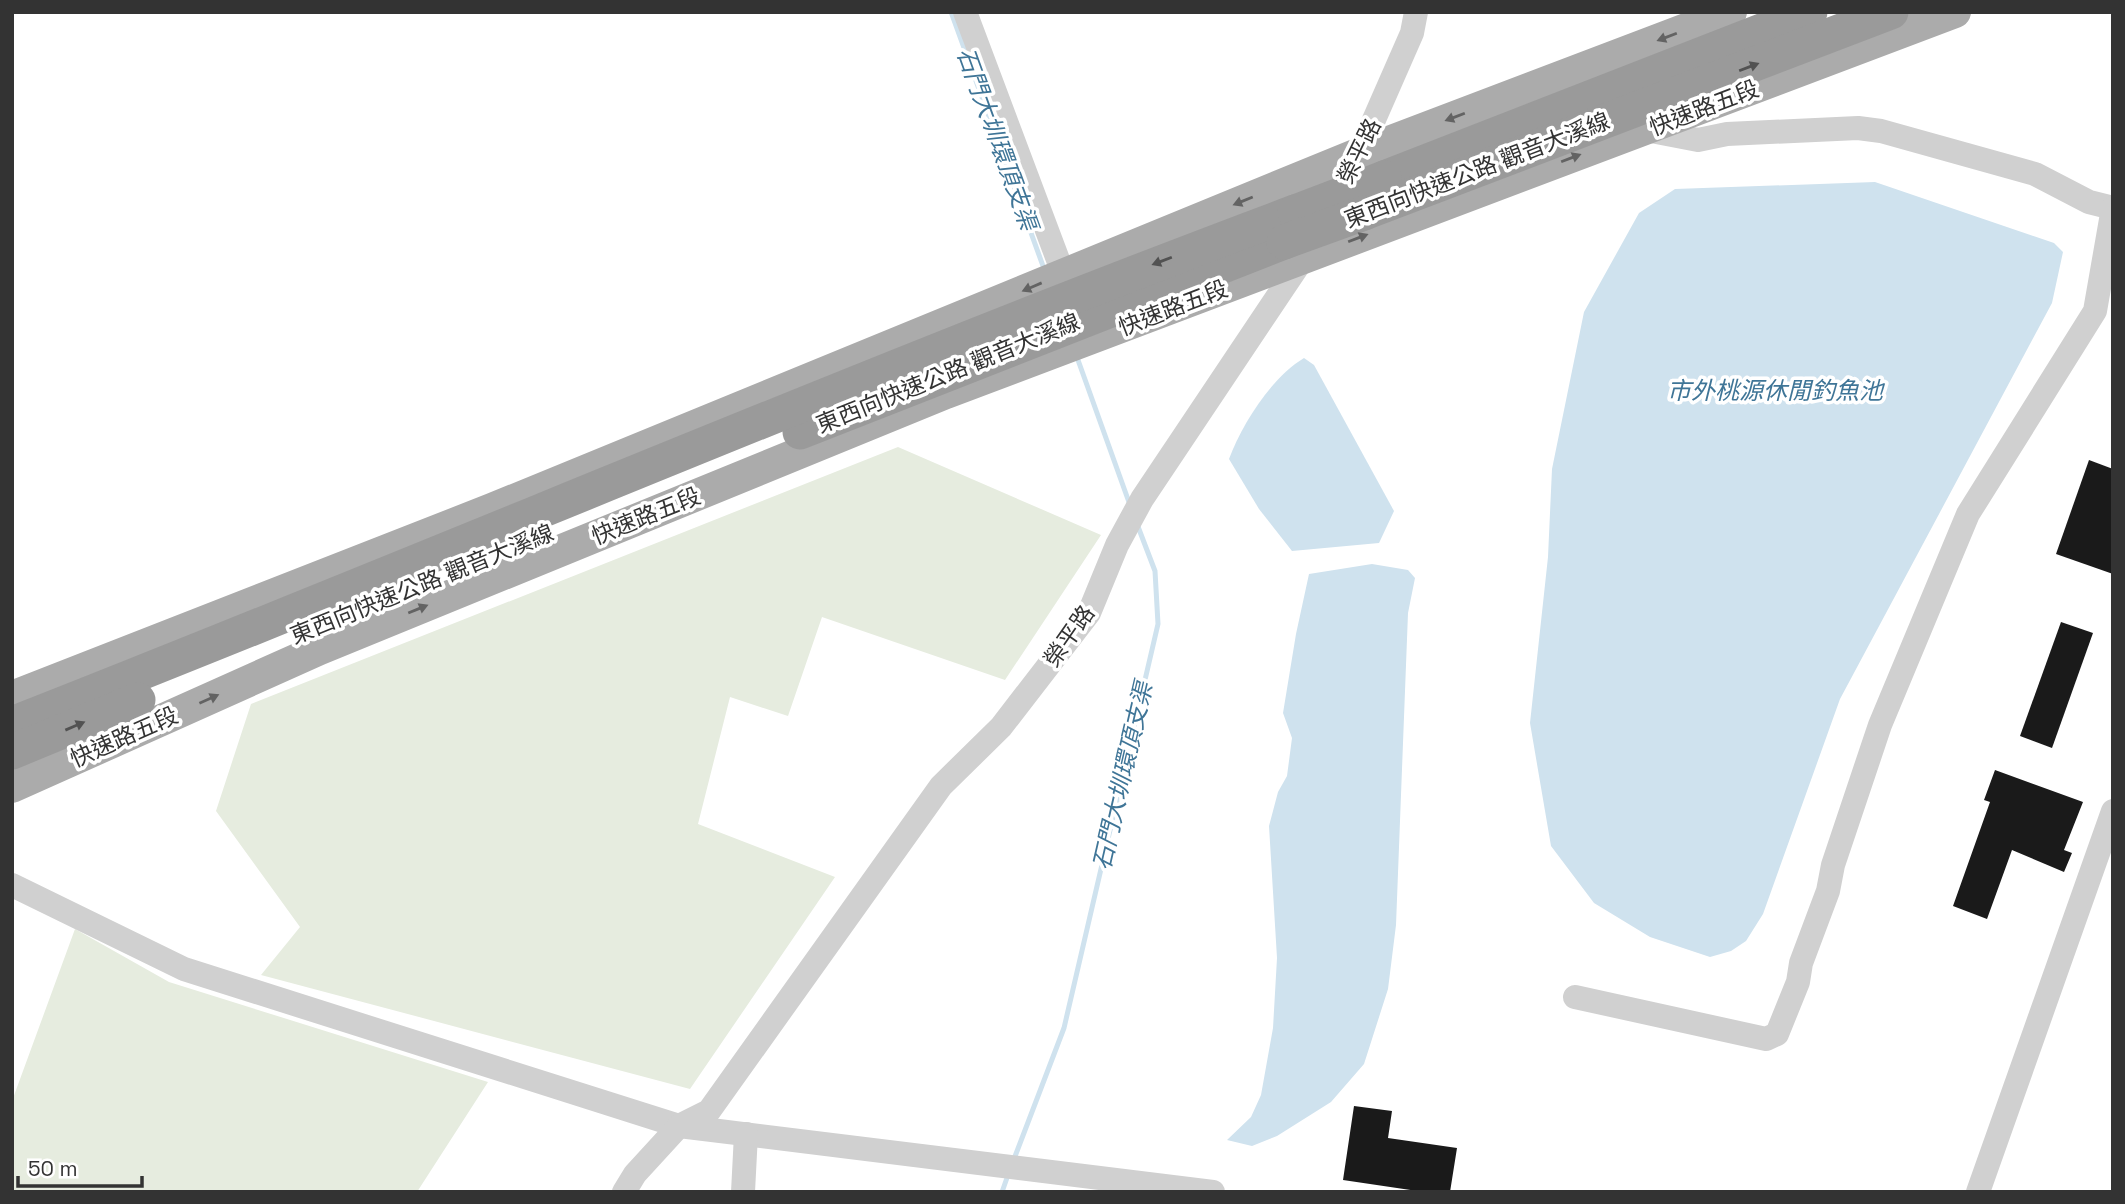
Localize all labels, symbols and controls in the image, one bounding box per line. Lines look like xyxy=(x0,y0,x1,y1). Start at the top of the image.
one-way arrow xyxy=(1657,31,1678,42)
water label: 石門大圳環頂支渠 xyxy=(950,43,1046,237)
one-way arrow xyxy=(1738,61,1759,72)
street label: 快速路五段 xyxy=(1645,73,1763,143)
street label: 東西向快速公路 觀音大溪線 xyxy=(1340,105,1614,235)
one-way arrow xyxy=(1444,112,1465,123)
street label: 榮平路 xyxy=(1330,113,1388,189)
one-way arrow xyxy=(1561,152,1582,163)
one-way arrow xyxy=(1232,195,1253,206)
one-way arrow xyxy=(1348,232,1369,243)
one-way arrow xyxy=(1152,256,1173,267)
street label: 快速路五段 xyxy=(1114,273,1232,343)
one-way arrow xyxy=(1022,282,1043,293)
street label: 東西向快速公路 觀音大溪線 xyxy=(812,306,1084,440)
water label: 市外桃源休閒釣魚池 xyxy=(1667,375,1886,406)
street label: 快速路五段 xyxy=(587,481,705,551)
street label: 東西向快速公路 觀音大溪線 xyxy=(286,517,558,651)
street label: 榮平路 xyxy=(1037,599,1101,673)
one-way arrow xyxy=(407,604,428,615)
water label: 石門大圳環頂支渠 xyxy=(1086,676,1160,873)
one-way arrow xyxy=(199,693,219,705)
street label: 快速路五段 xyxy=(65,700,183,774)
one-way arrow xyxy=(65,720,86,731)
scale bar xyxy=(18,1144,142,1188)
text: 50 m xyxy=(28,1155,78,1182)

